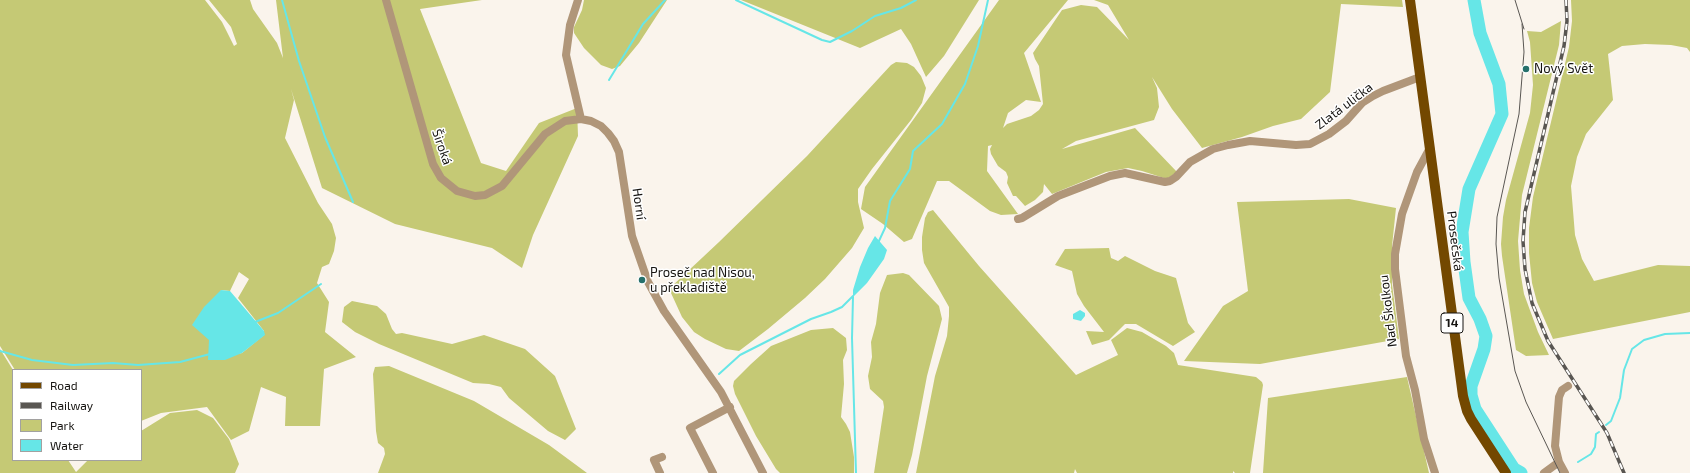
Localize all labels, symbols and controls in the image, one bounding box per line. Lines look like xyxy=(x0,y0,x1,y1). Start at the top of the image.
place label: Nový Svět xyxy=(1534,61,1593,77)
marker: Nový Svět xyxy=(1521,64,1531,74)
street label: Zlatá ulička xyxy=(1312,79,1376,133)
street label: Široká xyxy=(429,127,455,167)
street label: Horní xyxy=(629,187,649,221)
street label: Prosečská xyxy=(1444,210,1466,272)
place label: Proseč nad Nisou, u překladiště xyxy=(650,265,755,296)
street label: Nad Školkou xyxy=(1376,274,1400,348)
marker: Proseč nad Nisou, u překladiště xyxy=(637,275,647,285)
road number: 14 xyxy=(1441,313,1463,333)
legend xyxy=(12,369,142,461)
text: Road xyxy=(50,378,78,392)
text: Railway xyxy=(50,398,93,412)
text: Park xyxy=(50,418,75,432)
text: Water xyxy=(50,438,84,452)

